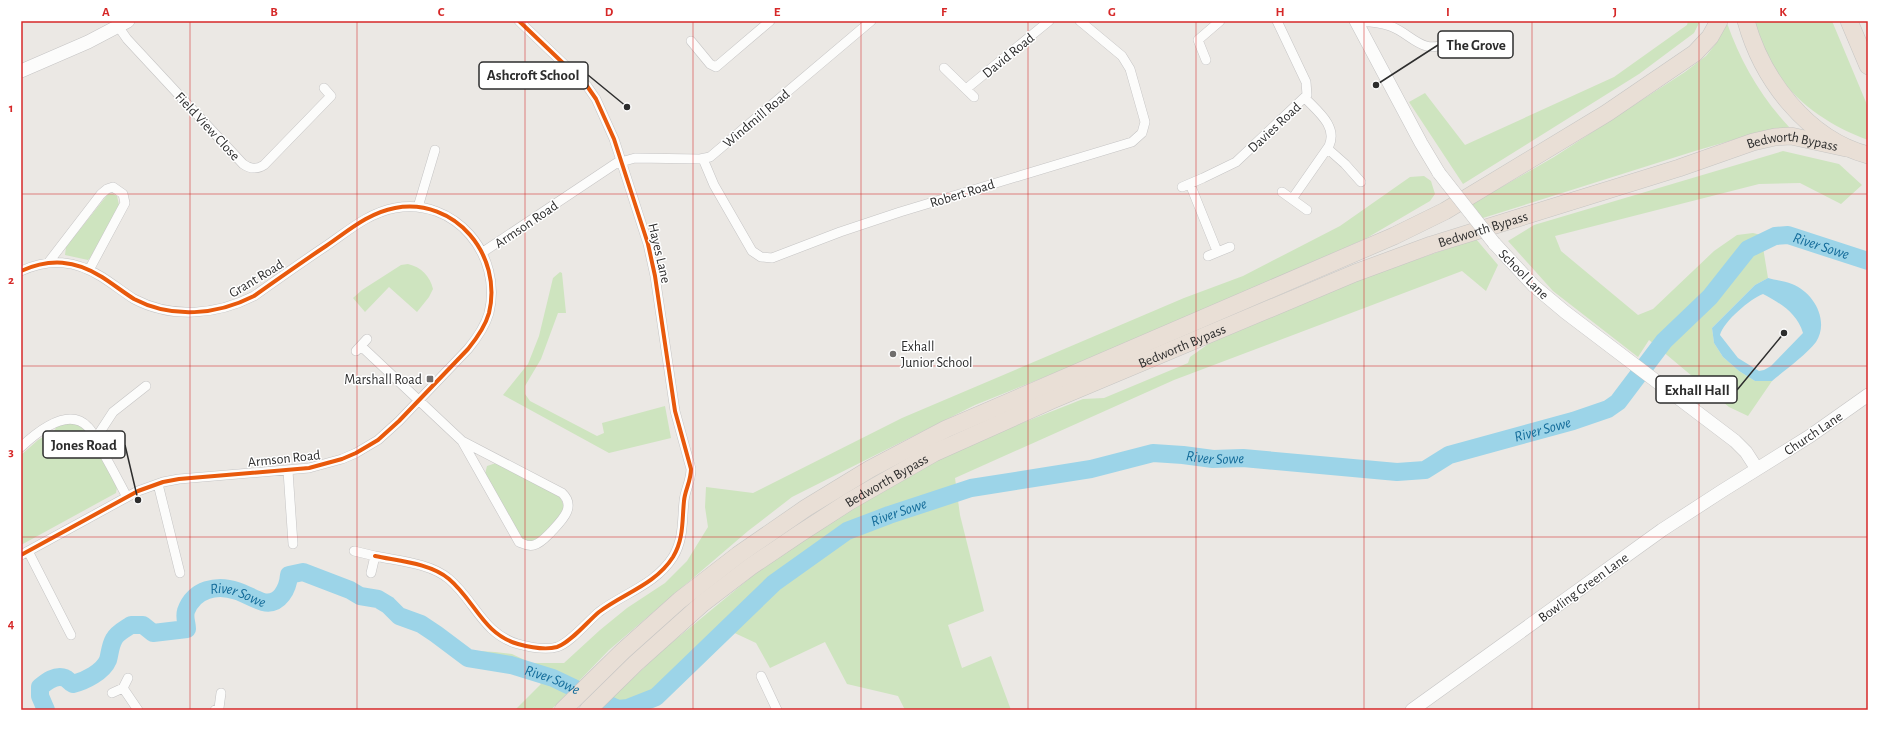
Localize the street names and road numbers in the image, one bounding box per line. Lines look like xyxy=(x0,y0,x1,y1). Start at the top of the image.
street label: David Road xyxy=(980,31,1037,81)
street label: Windmill Road xyxy=(721,87,793,150)
street label: Field View Close xyxy=(172,90,242,164)
street label: Davies Road xyxy=(1246,100,1304,156)
street label: Bedworth Bypass xyxy=(1745,130,1839,154)
street label: Robert Road xyxy=(928,177,996,210)
street label: Armson Road xyxy=(492,199,561,251)
street label: Bedworth Bypass xyxy=(1437,209,1530,250)
street label: Hayes Lane xyxy=(645,222,673,285)
street label: School Lane xyxy=(1496,247,1551,302)
street label: Grant Road xyxy=(227,257,286,300)
street label: Bedworth Bypass xyxy=(1137,322,1228,371)
street label: Church Lane xyxy=(1782,409,1845,458)
street label: Armson Road xyxy=(247,448,321,470)
street label: Bedworth Bypass xyxy=(843,452,931,510)
street label: Bowling Green Lane xyxy=(1536,551,1631,625)

